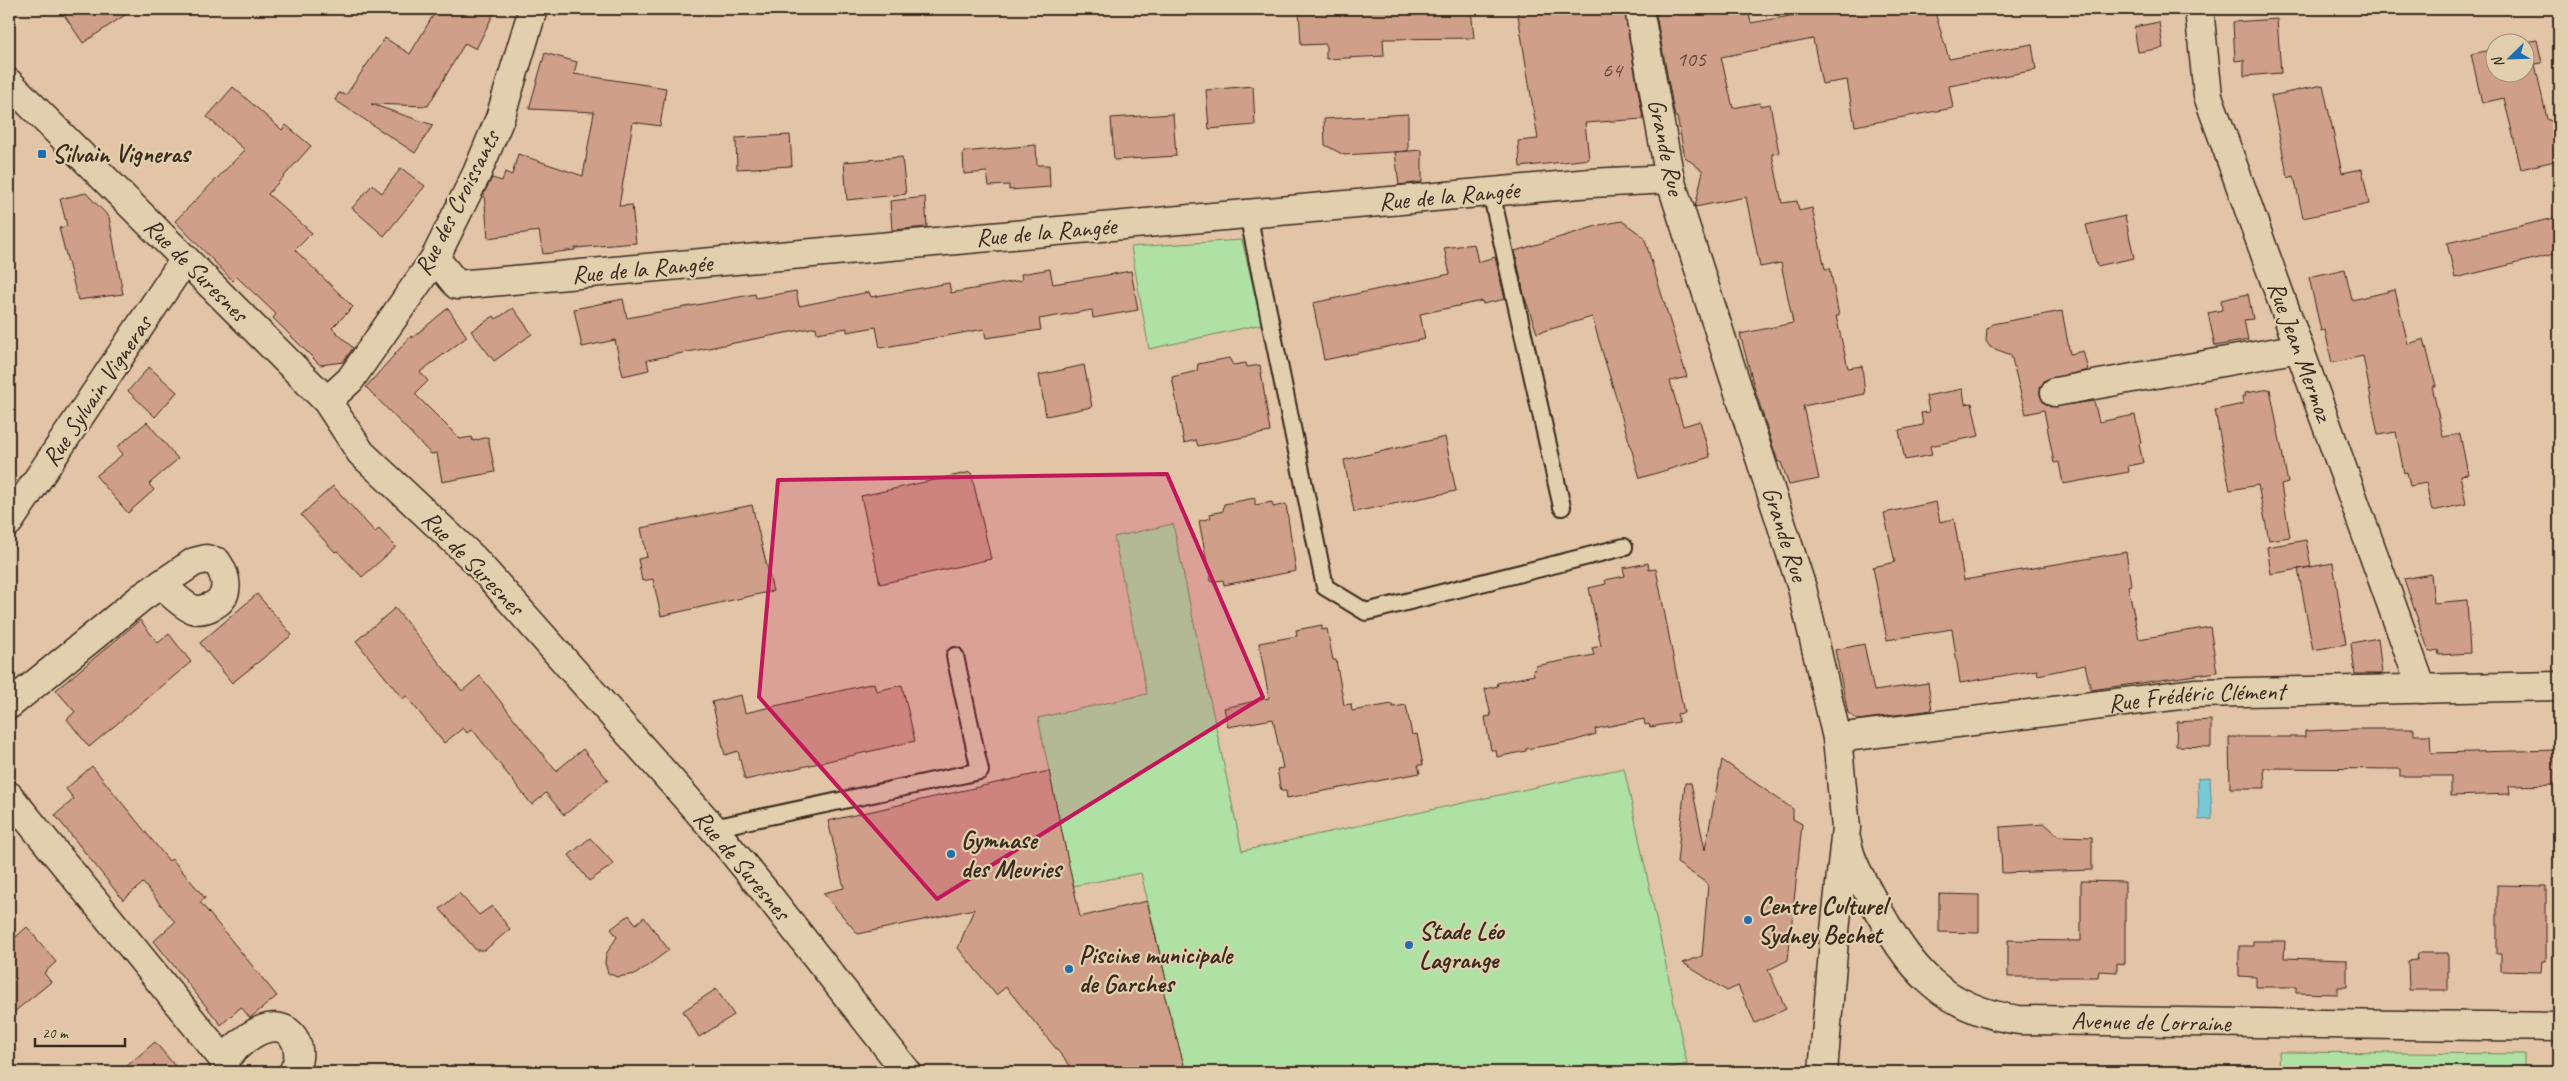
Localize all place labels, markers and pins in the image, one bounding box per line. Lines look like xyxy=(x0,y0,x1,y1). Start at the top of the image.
place label: Silvain Vigneras xyxy=(52,138,192,170)
marker: Silvain Vigneras xyxy=(36,148,48,160)
place label: Gymnase des Meuries xyxy=(961,824,1063,885)
marker: Gymnase des Meuries xyxy=(945,848,957,860)
place label: Centre Culturel Sydney Bechet xyxy=(1758,890,1891,951)
marker: Centre Culturel Sydney Bechet xyxy=(1742,914,1754,926)
place label: Stade Léo Lagrange xyxy=(1419,915,1506,976)
place label: Piscine municipale de Garches xyxy=(1079,939,1234,1000)
marker: Stade Léo Lagrange xyxy=(1403,939,1415,951)
marker: Piscine municipale de Garches xyxy=(1063,963,1075,975)

